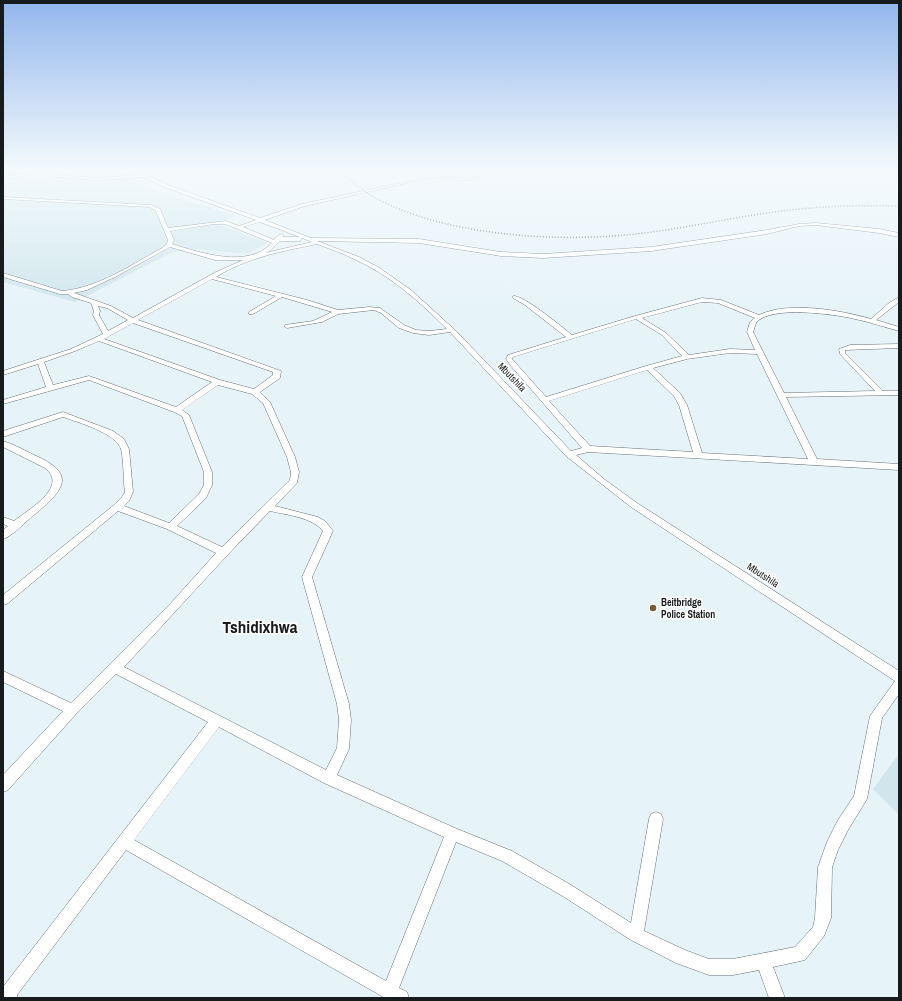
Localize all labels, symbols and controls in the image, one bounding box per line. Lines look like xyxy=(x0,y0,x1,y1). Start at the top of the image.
street label: Mbutshila xyxy=(495,360,529,395)
street label: Mbutshila xyxy=(745,560,782,590)
place label: Beitbridge Police Station xyxy=(661,596,715,621)
marker: Beitbridge Police Station xyxy=(648,603,658,613)
district label: Tshidixhwa xyxy=(223,615,298,638)

